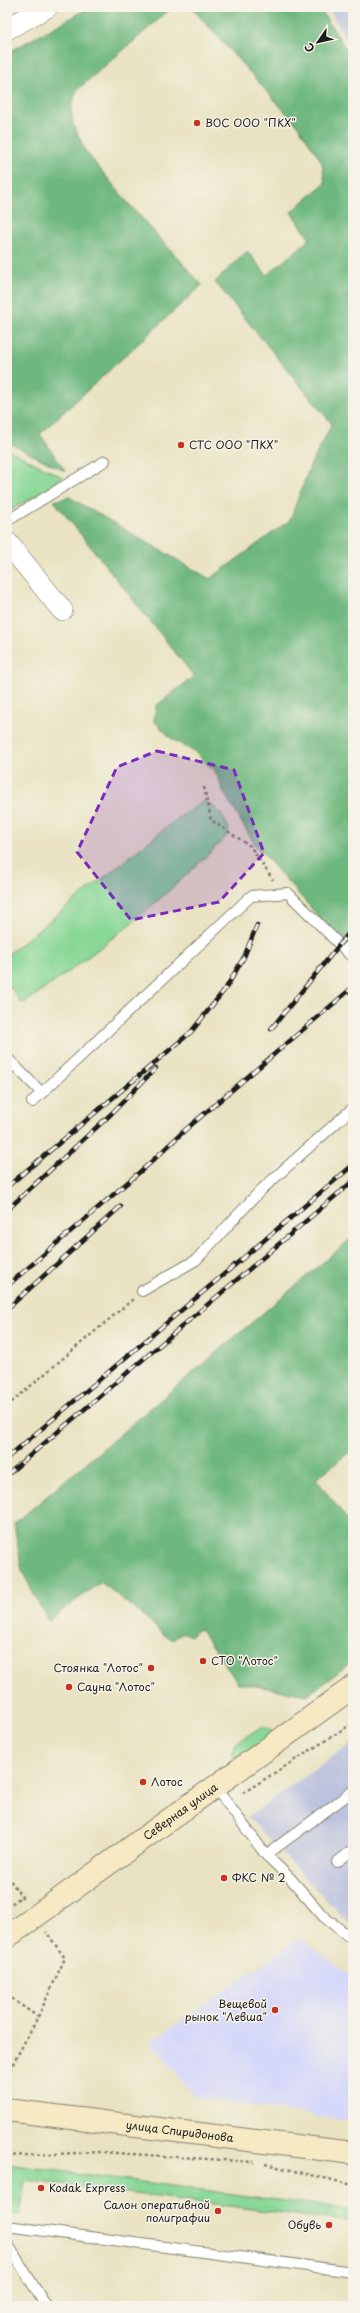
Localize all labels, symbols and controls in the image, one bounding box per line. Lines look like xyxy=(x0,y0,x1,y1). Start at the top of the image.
north arrow xyxy=(298,22,338,62)
text: С xyxy=(300,40,319,56)
place label: ВОС ООО "ПКХ" xyxy=(205,114,296,131)
marker: ВОС ООО "ПКХ" xyxy=(192,118,202,128)
place label: СТС ООО "ПКХ" xyxy=(189,436,278,453)
marker: СТС ООО "ПКХ" xyxy=(176,440,186,450)
place label: СТО "Лотос" xyxy=(211,1652,278,1669)
marker: СТО "Лотос" xyxy=(198,1656,208,1666)
place label: Стоянка "Лотос" xyxy=(54,1659,143,1676)
marker: Стоянка "Лотос" xyxy=(146,1663,156,1673)
place label: Сауна "Лотос" xyxy=(77,1678,155,1695)
marker: Сауна "Лотос" xyxy=(64,1682,74,1692)
place label: Лотос xyxy=(151,1773,183,1790)
marker: Лотос xyxy=(138,1777,148,1787)
street label: Северная улица xyxy=(139,1778,221,1844)
place label: ФКС № 2 xyxy=(232,1869,286,1886)
marker: ФКС № 2 xyxy=(219,1873,229,1883)
place label: Вещевой рынок "Левша" xyxy=(185,1995,267,2025)
marker: Вещевой рынок "Левша" xyxy=(270,2005,280,2015)
street label: улица Спиридонова xyxy=(125,2116,235,2146)
place label: Kodak Express xyxy=(49,2179,126,2196)
marker: Kodak Express xyxy=(36,2183,46,2193)
place label: Салон оперативной полиграфии xyxy=(103,2196,210,2226)
marker: Салон оперативной полиграфии xyxy=(213,2206,223,2216)
place label: Обувь xyxy=(288,2216,321,2233)
marker: Обувь xyxy=(324,2220,334,2230)

